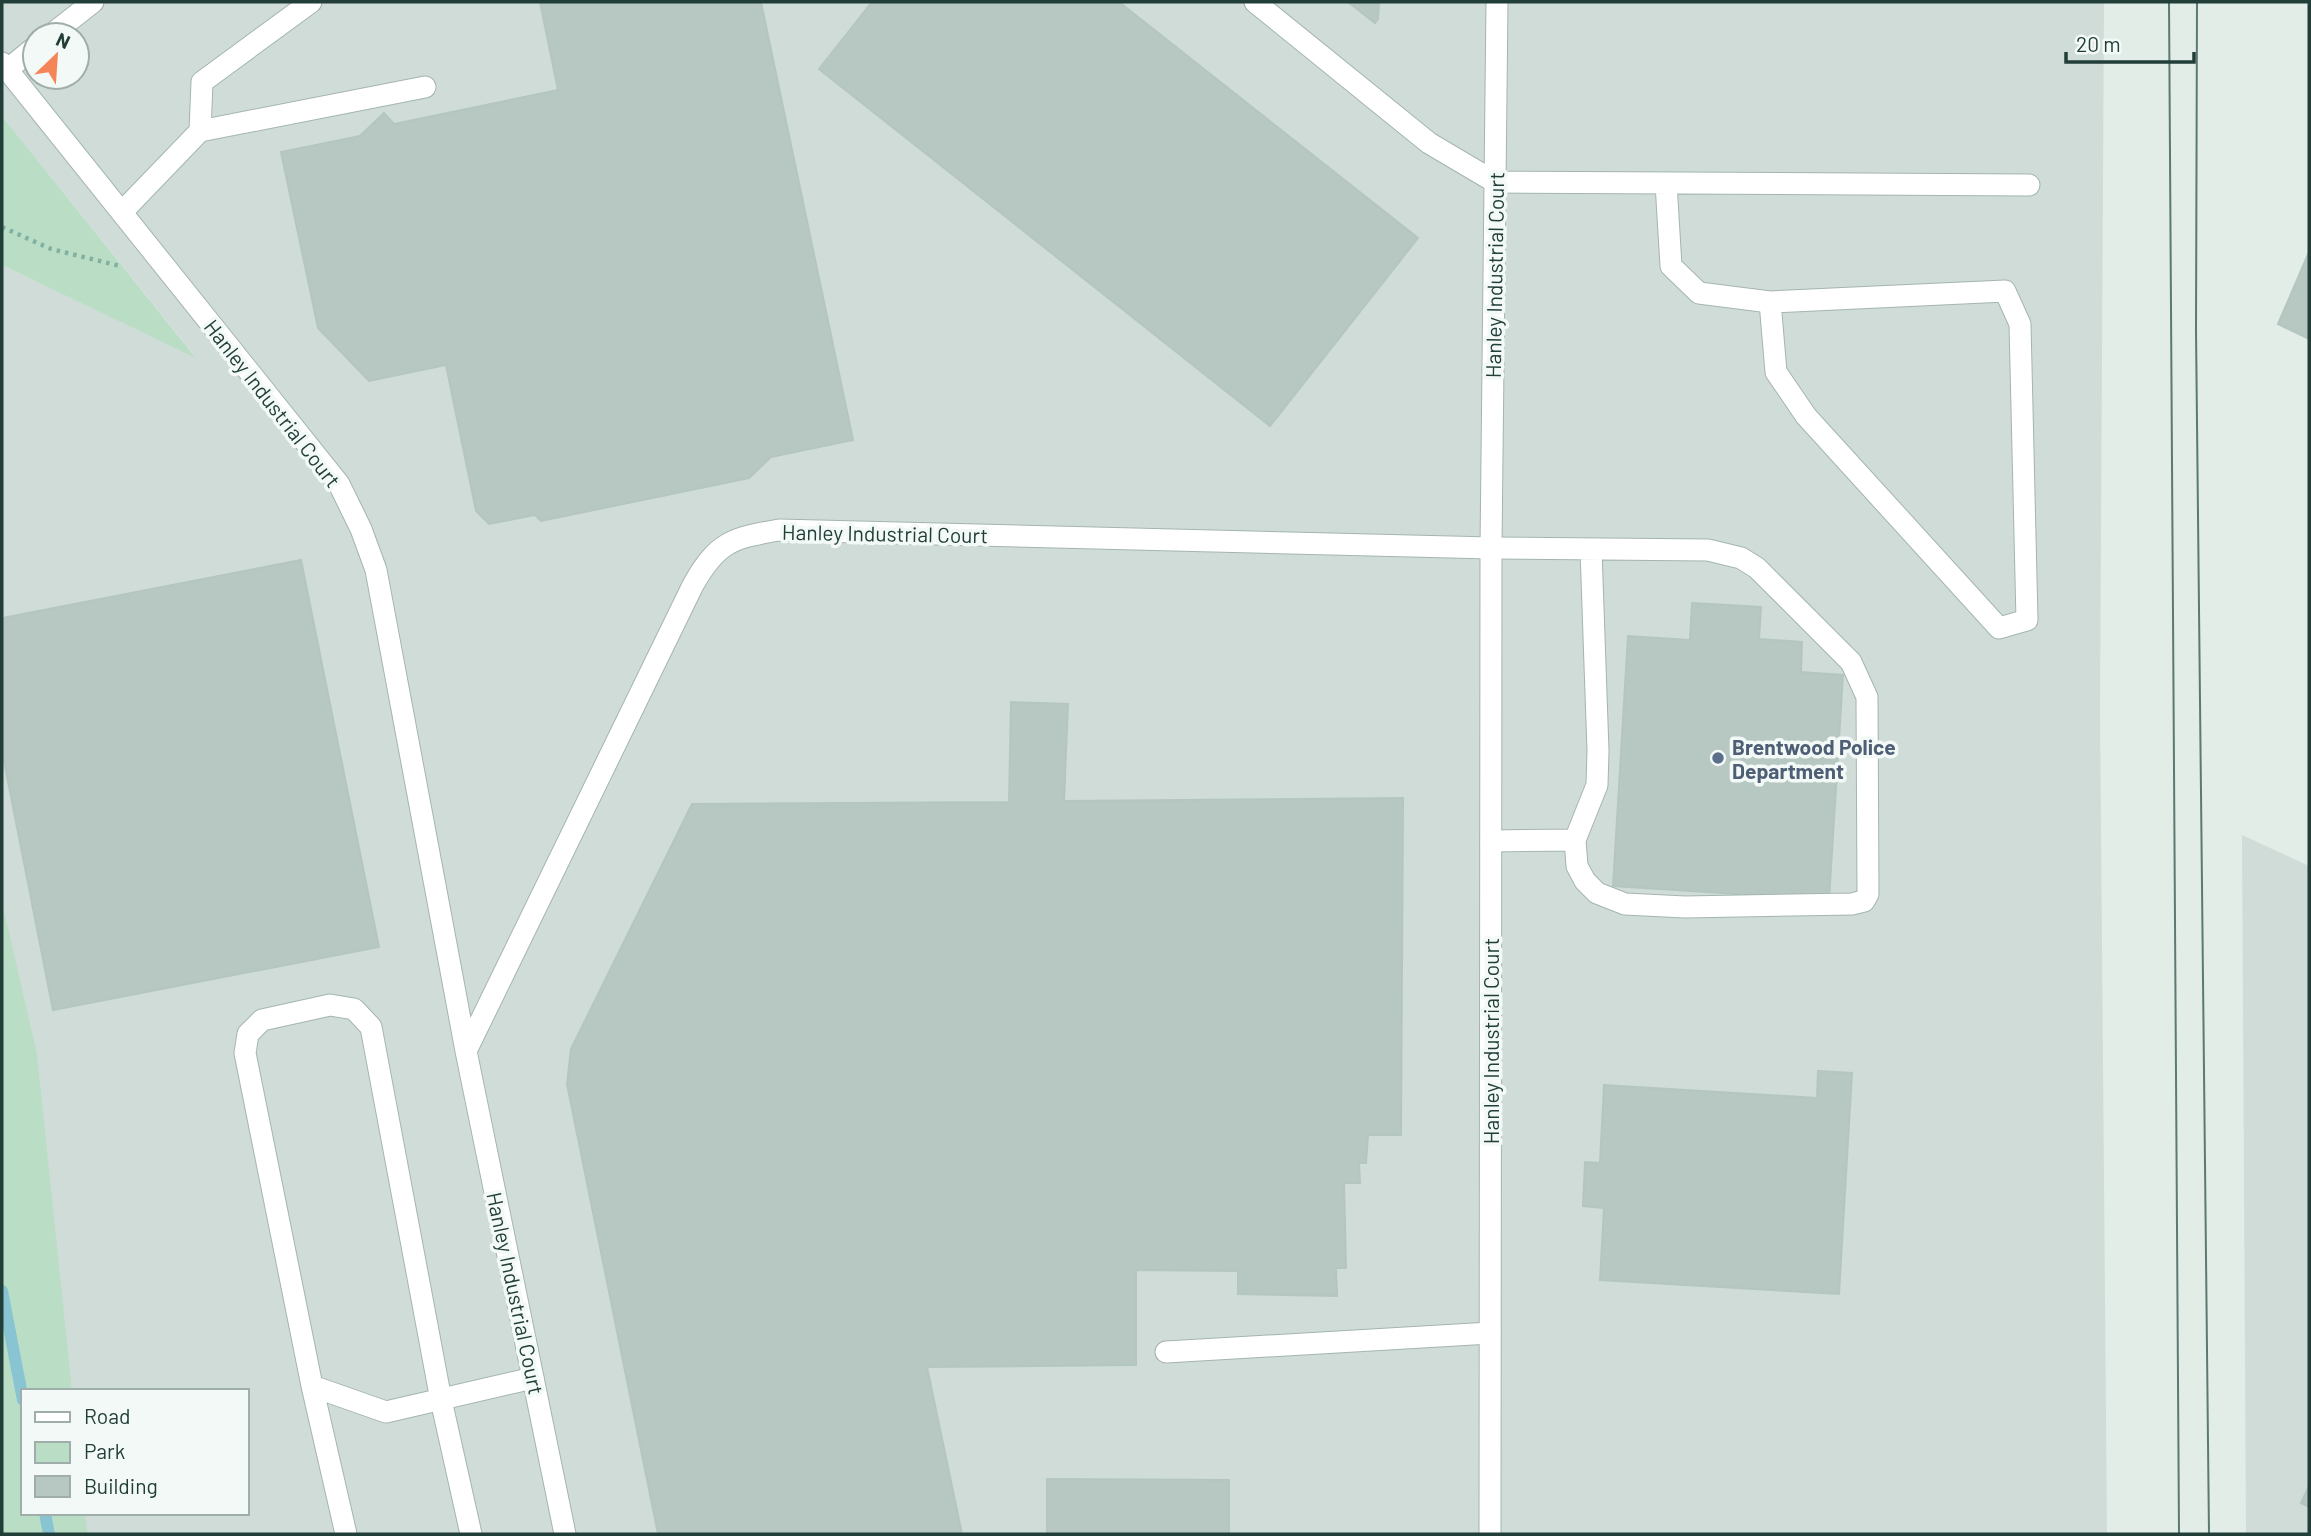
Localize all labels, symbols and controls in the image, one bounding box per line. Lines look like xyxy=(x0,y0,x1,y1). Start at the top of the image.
north arrow xyxy=(21,21,91,91)
scale bar xyxy=(2066,21,2194,65)
text: N xyxy=(53,27,74,53)
text: 20 m xyxy=(2076,31,2121,56)
street label: Hanley Industrial Court xyxy=(1480,172,1508,378)
street label: Hanley Industrial Court xyxy=(200,314,346,492)
street label: Hanley Industrial Court xyxy=(782,519,988,547)
place label: Brentwood Police Department xyxy=(1732,734,1896,783)
marker: Brentwood Police Department xyxy=(1710,750,1726,766)
street label: Hanley Industrial Court xyxy=(1478,938,1503,1144)
street label: Hanley Industrial Court xyxy=(482,1190,550,1396)
legend xyxy=(21,1389,248,1515)
text: Road xyxy=(84,1403,130,1428)
text: Park xyxy=(84,1438,125,1463)
text: Building xyxy=(84,1473,158,1498)

